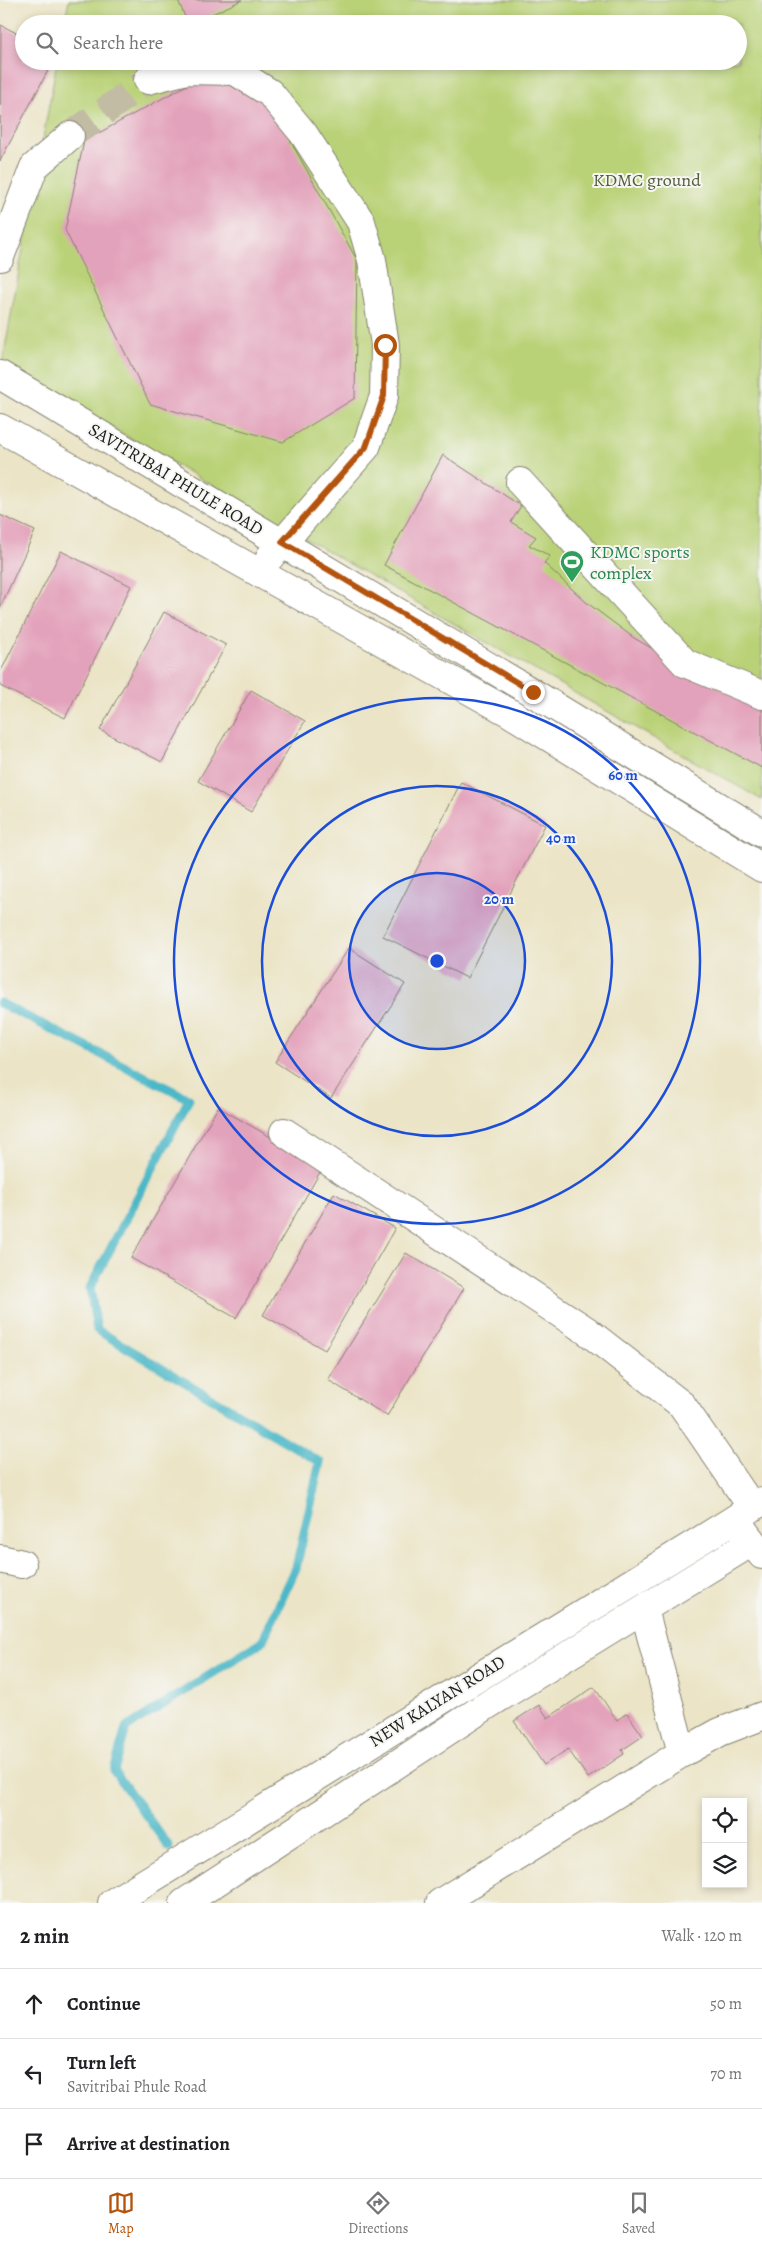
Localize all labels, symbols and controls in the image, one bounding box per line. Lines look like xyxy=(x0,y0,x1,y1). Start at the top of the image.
search box xyxy=(15,15,747,70)
icon: search xyxy=(33,29,61,57)
text: Search here xyxy=(73,30,163,56)
park label: KDMC ground xyxy=(593,168,701,192)
route start xyxy=(374,334,397,357)
street label: SAVITRIBAI PHULE ROAD xyxy=(84,417,268,541)
place label: KDMC sports complex xyxy=(590,540,690,585)
sports icon: KDMC sports complex xyxy=(559,549,585,583)
route end xyxy=(522,681,545,704)
text: 60 m xyxy=(608,765,638,785)
text: 40 m xyxy=(546,828,576,848)
text: 20 m xyxy=(484,889,514,909)
centre of rings xyxy=(428,952,446,970)
street label: NEW KALYAN ROAD xyxy=(364,1649,510,1753)
map controls xyxy=(702,1798,747,1888)
button: locate xyxy=(702,1798,747,1843)
button: layers xyxy=(702,1843,747,1888)
text: 2 min xyxy=(20,1922,69,1950)
text: Walk · 120 m xyxy=(661,1925,742,1947)
icon: ahead xyxy=(20,1990,48,2018)
text: Continue xyxy=(67,1991,141,2017)
text: 50 m xyxy=(710,1993,742,2015)
text: Turn left xyxy=(67,2050,136,2076)
icon: left xyxy=(20,2060,48,2088)
text: 70 m xyxy=(710,2063,742,2085)
text: Savitribai Phule Road xyxy=(67,2076,207,2098)
icon: arrive xyxy=(20,2130,48,2158)
text: Arrive at destination xyxy=(67,2131,230,2157)
tab: Map xyxy=(107,2189,135,2238)
tab: Directions xyxy=(348,2189,408,2238)
tab: Saved xyxy=(622,2189,655,2238)

